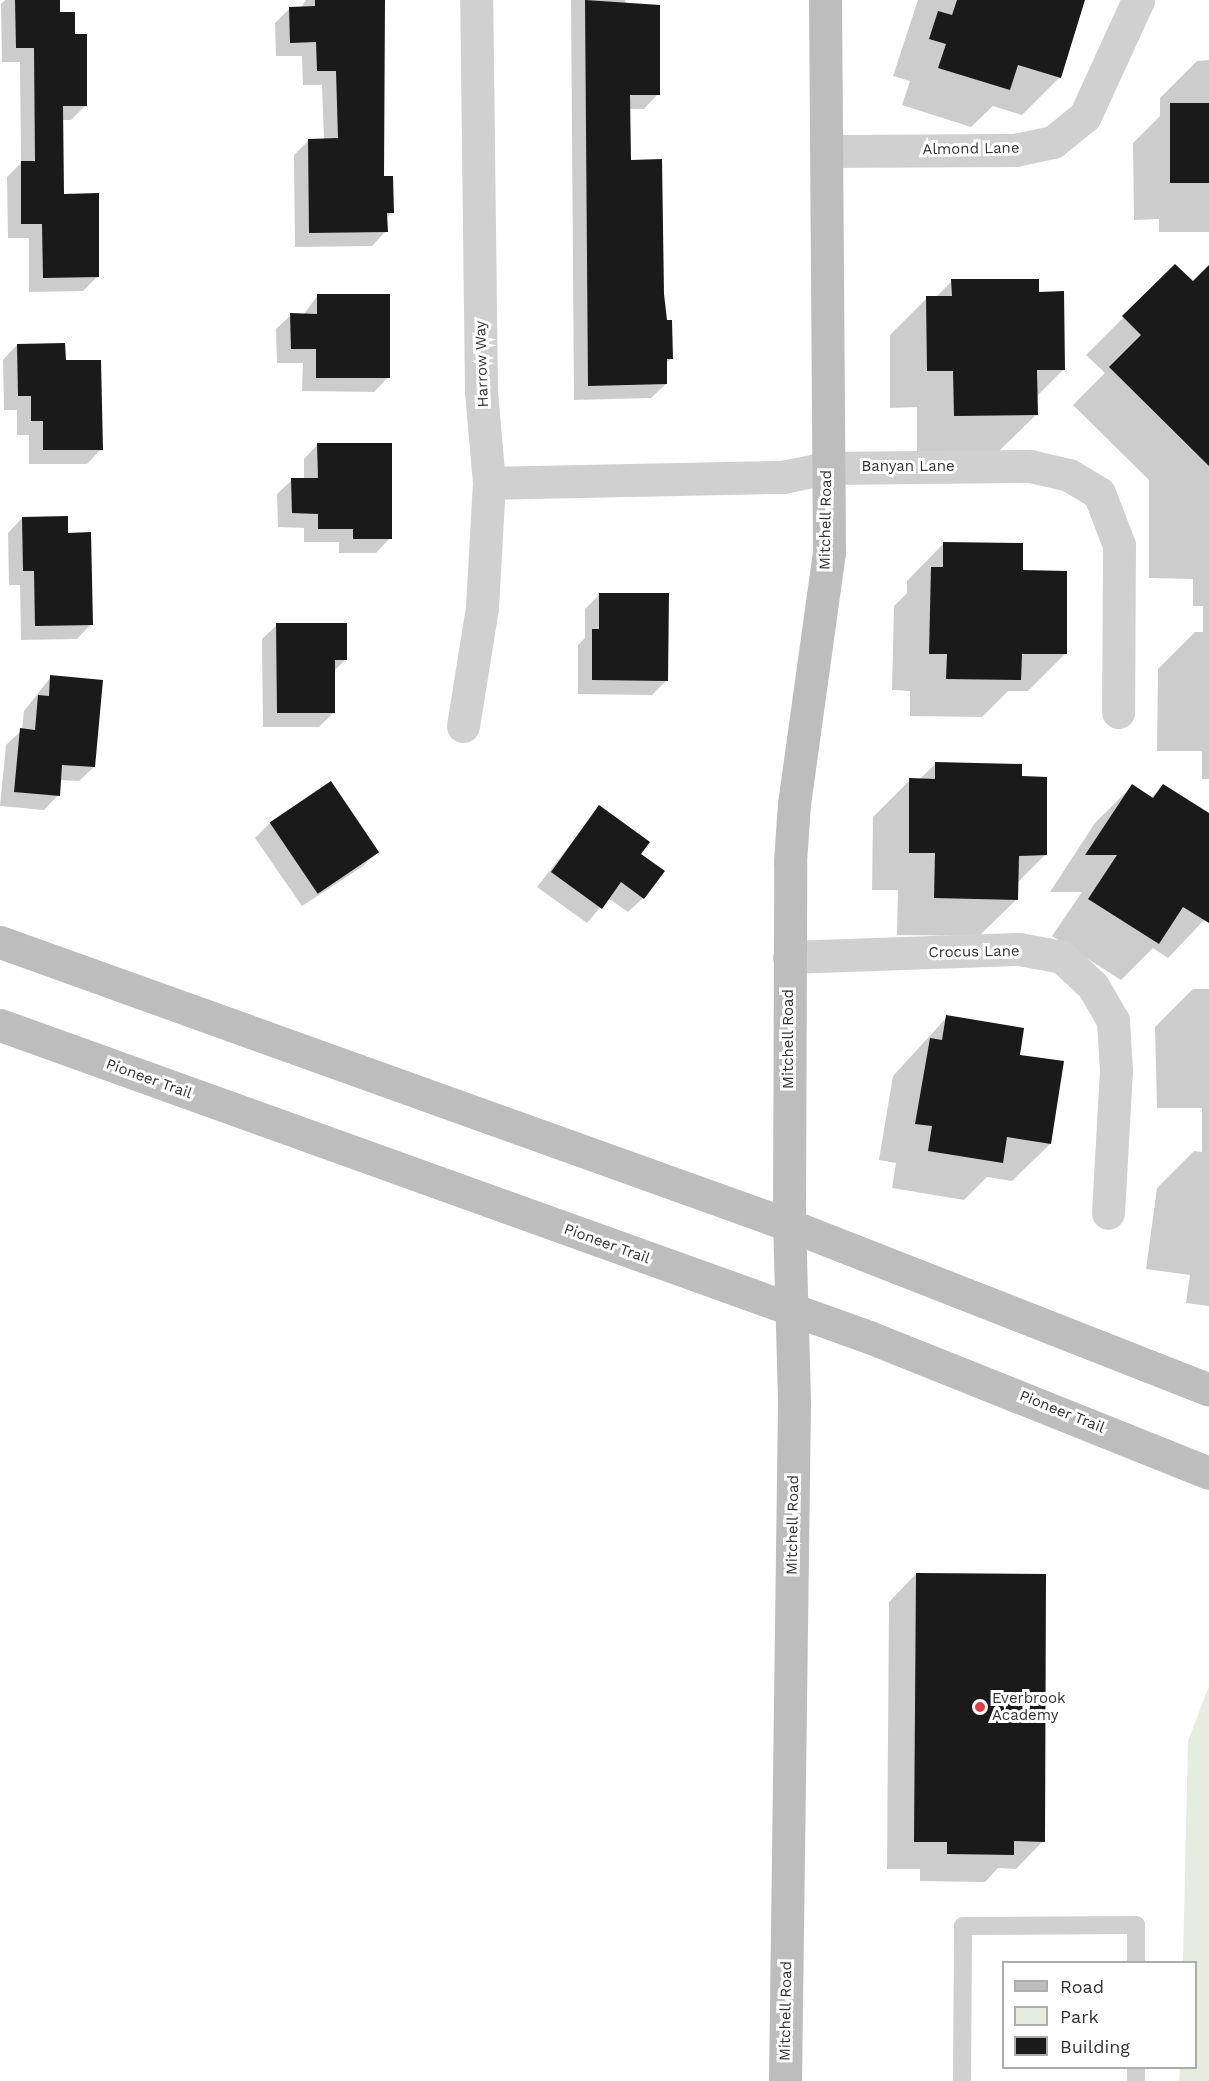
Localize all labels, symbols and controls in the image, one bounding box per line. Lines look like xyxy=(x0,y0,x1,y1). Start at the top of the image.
street label: Almond Lane xyxy=(922,139,1020,159)
street label: Harrow Way xyxy=(471,320,493,408)
street label: Banyan Lane xyxy=(861,458,955,476)
street label: Mitchell Road xyxy=(816,470,836,570)
street label: Crocus Lane xyxy=(928,942,1020,962)
street label: Mitchell Road xyxy=(780,989,798,1089)
street label: Pioneer Trail xyxy=(103,1055,195,1103)
street label: Pioneer Trail xyxy=(561,1220,653,1268)
street label: Pioneer Trail xyxy=(1016,1387,1108,1437)
street label: Mitchell Road xyxy=(783,1475,803,1575)
place label: Everbrook Academy xyxy=(992,1689,1065,1724)
marker: Everbrook Academy xyxy=(973,1700,987,1714)
street label: Mitchell Road xyxy=(776,1961,796,2061)
legend xyxy=(1002,1961,1197,2069)
text: Road xyxy=(1060,1976,1104,1997)
text: Park xyxy=(1060,2006,1099,2027)
text: Building xyxy=(1060,2036,1130,2057)

